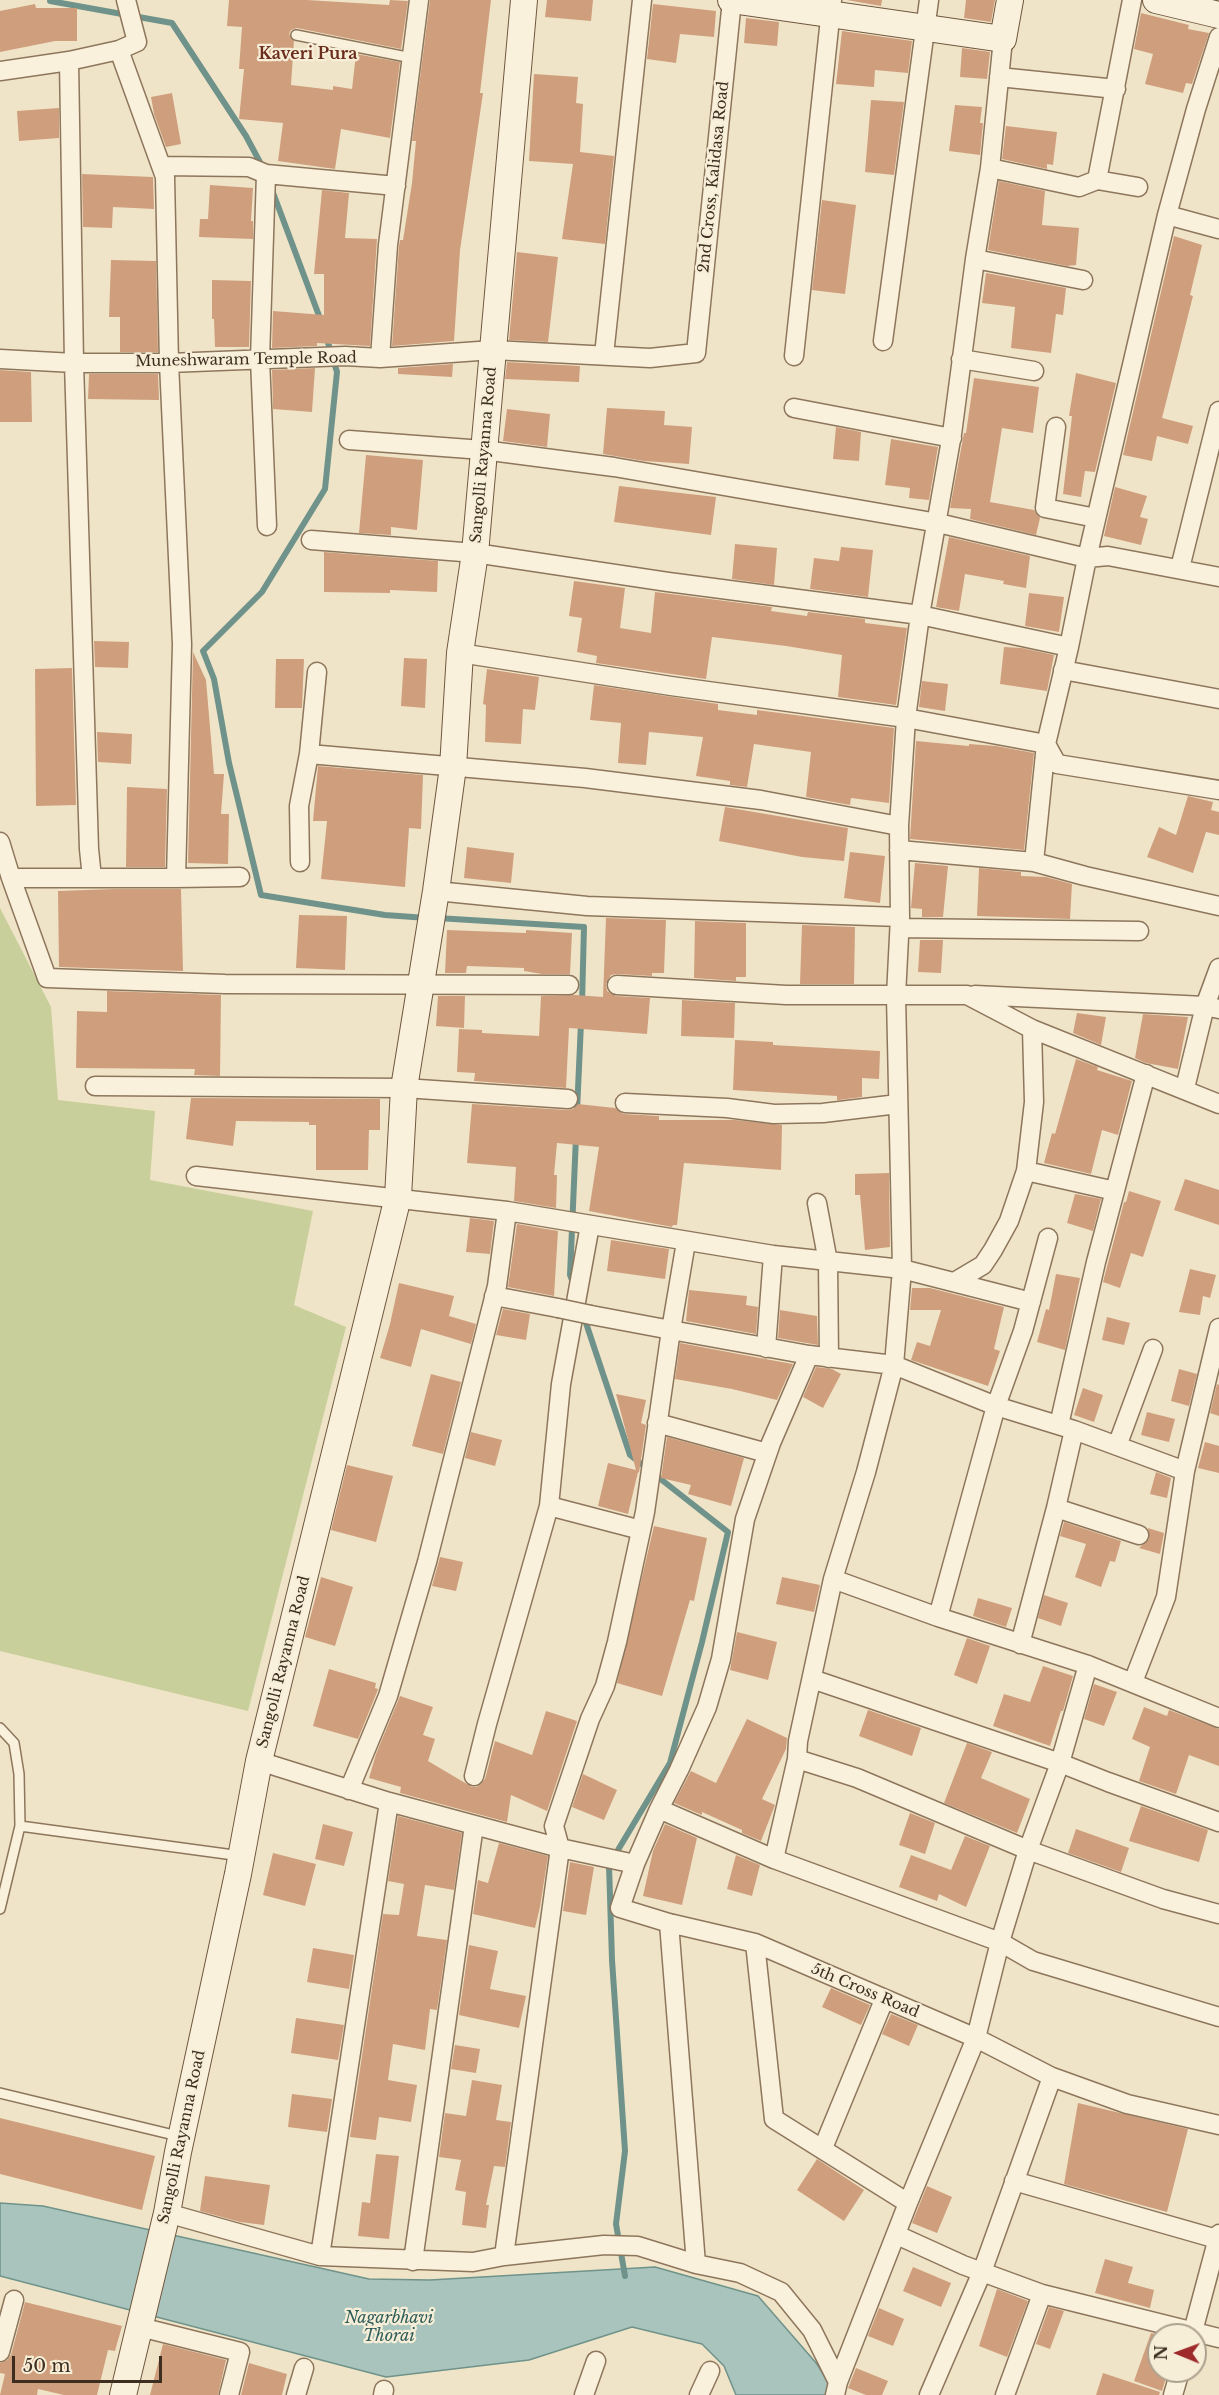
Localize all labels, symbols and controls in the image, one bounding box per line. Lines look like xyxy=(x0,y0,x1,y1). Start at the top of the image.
district label: Kaveri Pura xyxy=(259,44,357,64)
street label: 2nd Cross, Kalidasa Road xyxy=(695,80,733,274)
street label: Muneshwaram Temple Road xyxy=(135,349,357,371)
street label: Sangolli Rayanna Road xyxy=(467,366,501,544)
street label: Sangolli Rayanna Road xyxy=(254,1574,314,1750)
street label: 5th Cross Road xyxy=(808,1960,922,2022)
street label: Sangolli Rayanna Road xyxy=(155,2049,209,2225)
water label: Nagarbhavi Thorai xyxy=(345,2308,433,2346)
north arrow xyxy=(1147,2323,1207,2383)
scale bar xyxy=(15,2344,165,2382)
text: N xyxy=(1151,2345,1171,2360)
text: 50 m xyxy=(23,2355,71,2377)

